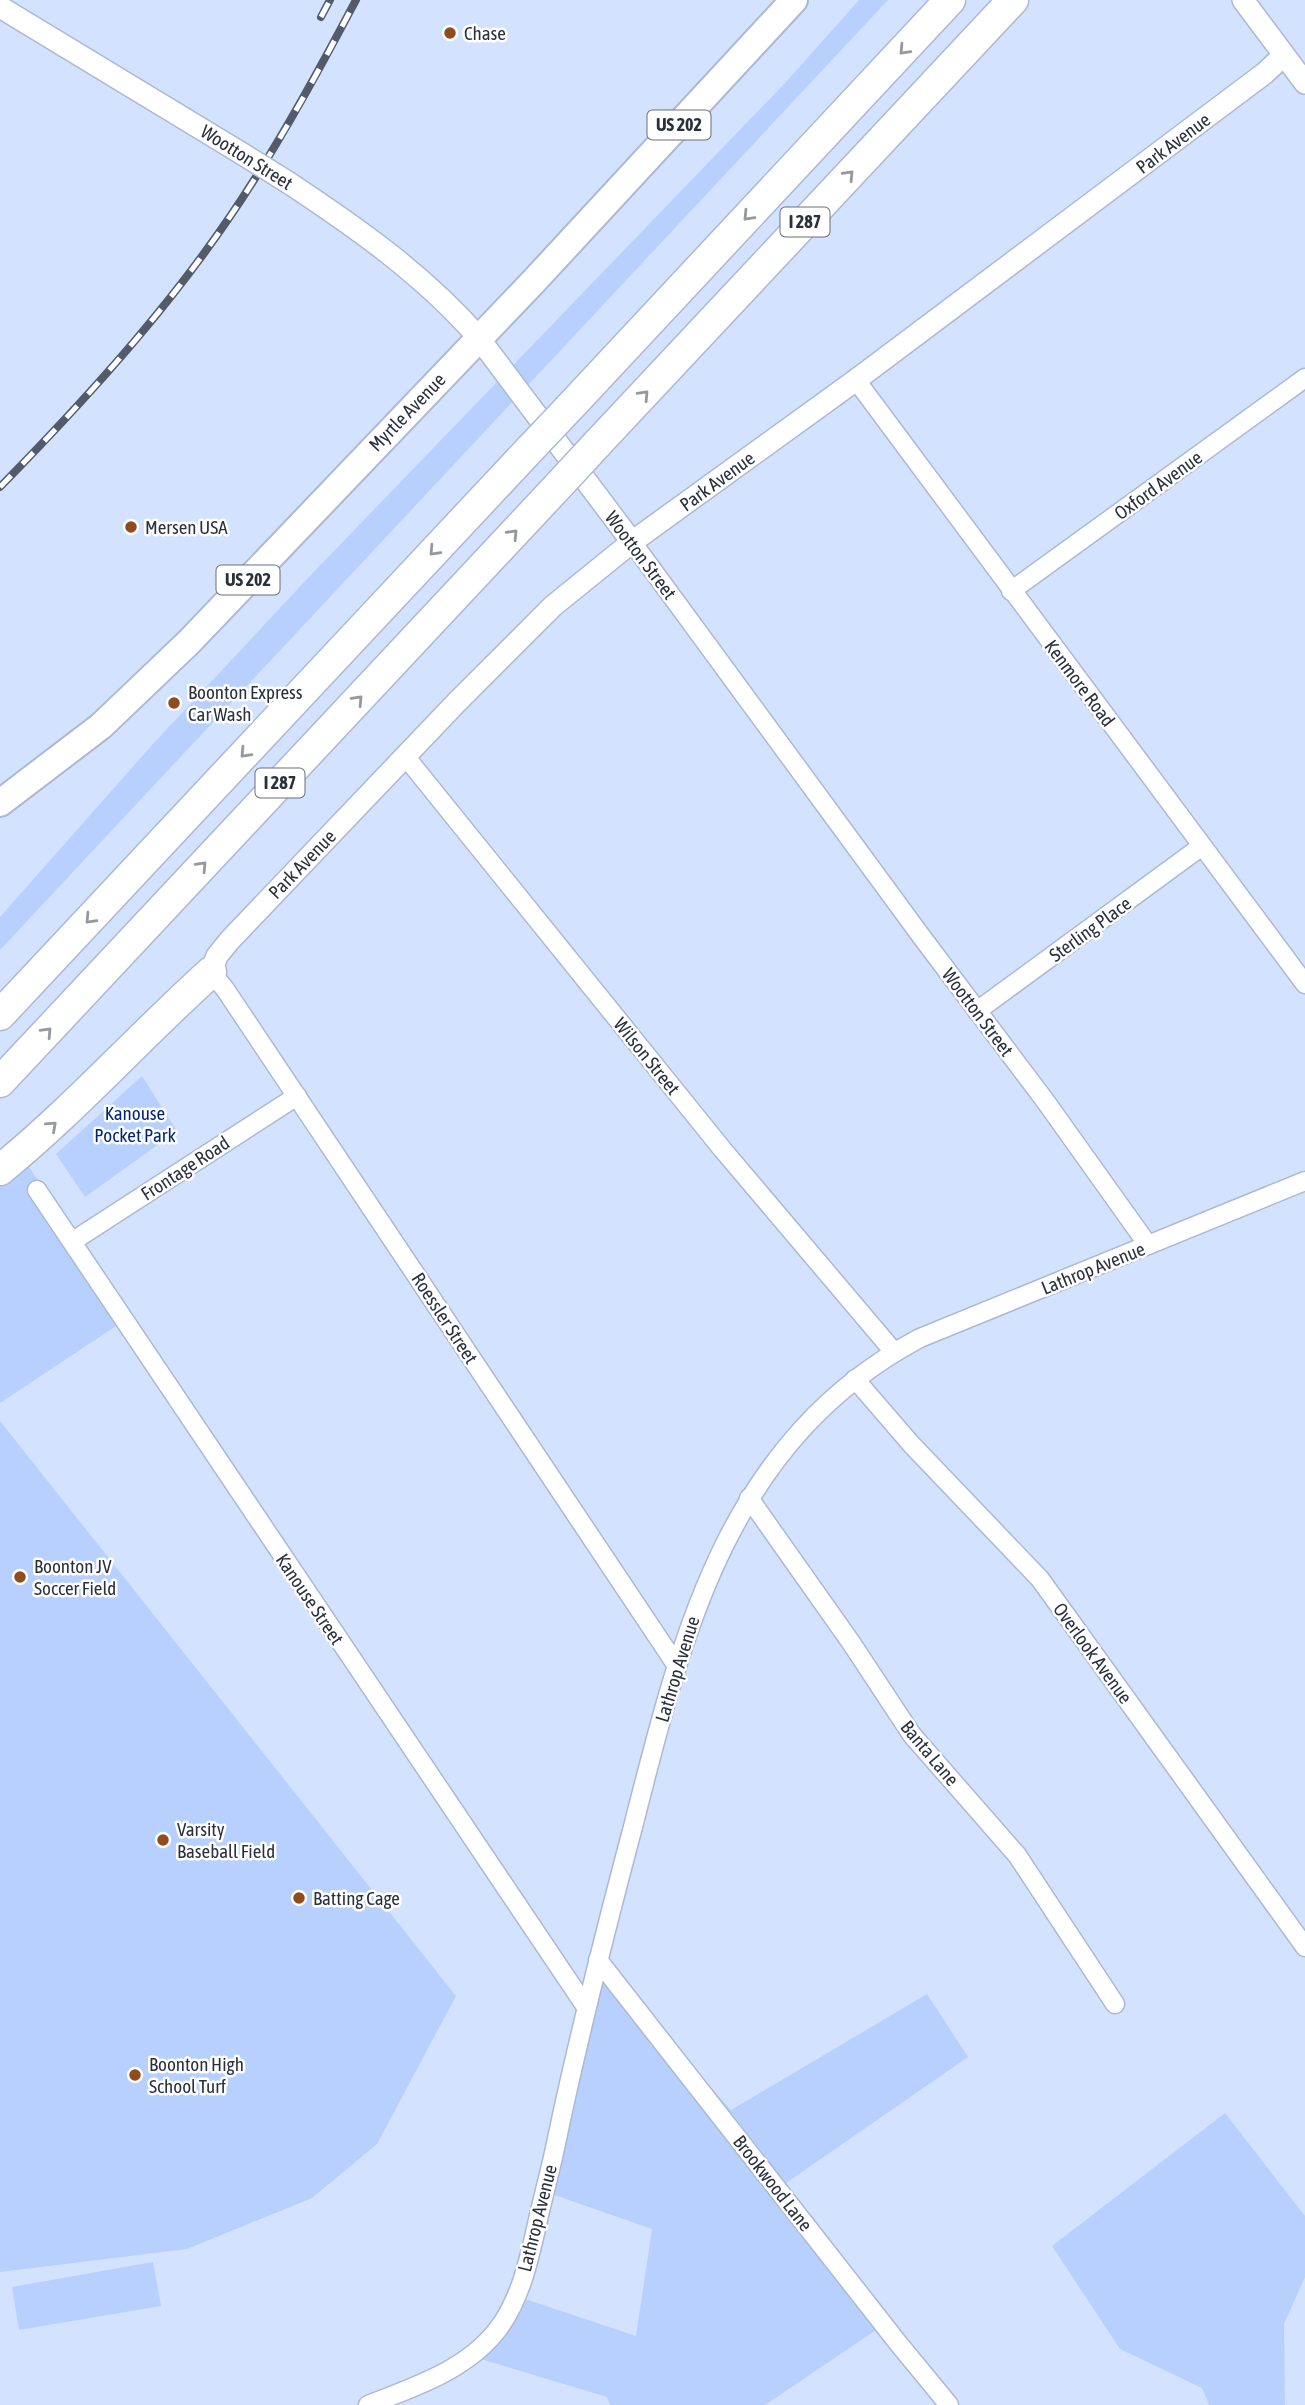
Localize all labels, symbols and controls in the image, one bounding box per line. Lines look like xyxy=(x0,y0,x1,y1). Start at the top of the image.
place label: Chase xyxy=(464,22,506,44)
marker: Chase xyxy=(442,25,458,41)
one-way arrow xyxy=(899,42,912,55)
street label: Park Avenue xyxy=(1132,108,1214,178)
road number: US 202 xyxy=(648,110,710,140)
street label: Wootton Street xyxy=(197,120,297,194)
one-way arrow xyxy=(841,170,854,183)
one-way arrow xyxy=(744,208,756,221)
road number: I 287 xyxy=(780,208,830,236)
street label: Myrtle Avenue xyxy=(364,368,450,456)
one-way arrow xyxy=(635,390,648,403)
street label: Oxford Avenue xyxy=(1110,446,1206,524)
street label: Park Avenue xyxy=(675,447,759,515)
street label: Wootton Street xyxy=(601,507,681,603)
place label: Mersen USA xyxy=(145,516,228,538)
marker: Mersen USA xyxy=(123,519,139,535)
one-way arrow xyxy=(505,529,517,542)
one-way arrow xyxy=(430,543,442,556)
road number: US 202 xyxy=(216,566,280,594)
street label: Kenmore Road xyxy=(1040,635,1120,731)
place label: Boonton Express Car Wash xyxy=(188,681,303,725)
marker: Boonton Express Car Wash xyxy=(166,695,182,711)
one-way arrow xyxy=(349,695,362,708)
one-way arrow xyxy=(241,745,253,758)
road number: I 287 xyxy=(256,768,304,798)
street label: Park Avenue xyxy=(264,825,340,903)
one-way arrow xyxy=(194,861,206,874)
street label: Sterling Place xyxy=(1045,892,1135,966)
one-way arrow xyxy=(85,911,98,924)
street label: Wootton Street xyxy=(938,964,1018,1060)
street label: Wilson Street xyxy=(609,1013,685,1099)
one-way arrow xyxy=(38,1028,51,1041)
park label: Kanouse Pocket Park xyxy=(94,1102,176,1146)
one-way arrow xyxy=(44,1122,57,1134)
street label: Frontage Road xyxy=(137,1131,233,1205)
street label: Lathrop Avenue xyxy=(1038,1237,1148,1299)
street label: Roessler Street xyxy=(407,1268,483,1368)
street label: Kanouse Street xyxy=(272,1549,348,1649)
place label: Boonton JV Soccer Field xyxy=(34,1555,116,1599)
marker: Boonton JV Soccer Field xyxy=(12,1569,28,1585)
street label: Overlook Avenue xyxy=(1049,1598,1137,1708)
street label: Lathrop Avenue xyxy=(650,1613,704,1725)
street label: Banta Lane xyxy=(897,1716,963,1790)
place label: Varsity Baseball Field xyxy=(177,1818,275,1862)
marker: Varsity Baseball Field xyxy=(155,1832,171,1848)
place label: Batting Cage xyxy=(313,1887,400,1909)
marker: Batting Cage xyxy=(291,1890,307,1906)
place label: Boonton High School Turf xyxy=(149,2053,244,2097)
marker: Boonton High School Turf xyxy=(127,2067,143,2083)
street label: Brookwood Lane xyxy=(729,2131,817,2235)
street label: Lathrop Avenue xyxy=(513,2162,561,2274)

